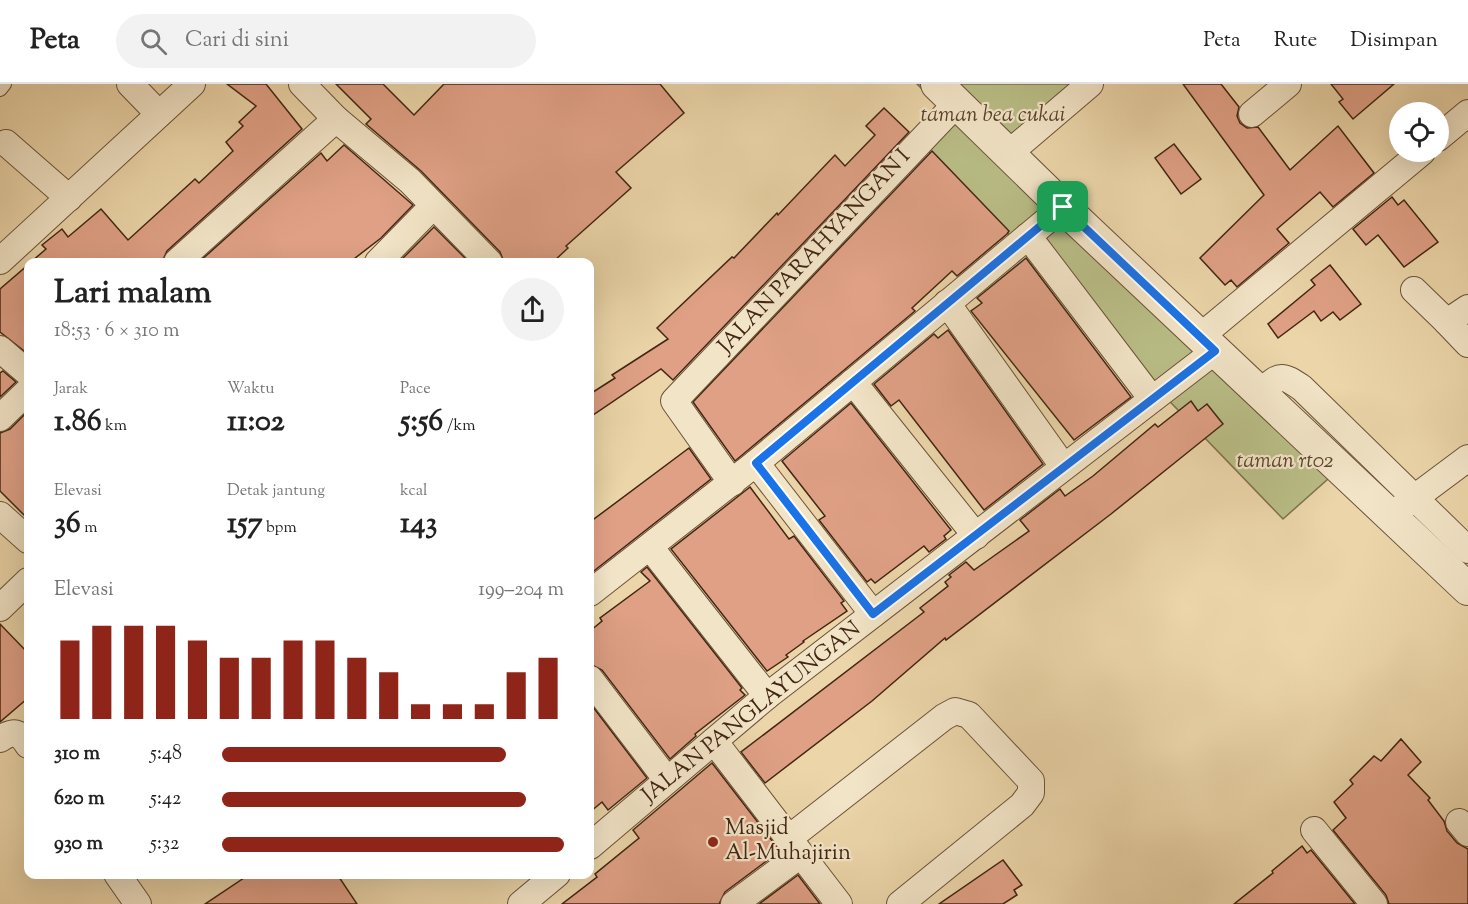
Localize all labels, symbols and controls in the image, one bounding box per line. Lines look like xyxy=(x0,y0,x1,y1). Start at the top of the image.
search box xyxy=(116,14,536,68)
text: Peta xyxy=(30,21,80,61)
icon: search xyxy=(137,25,170,58)
text: Cari di sini xyxy=(185,25,289,57)
text: Peta xyxy=(1203,26,1241,56)
text: Rute xyxy=(1274,26,1317,56)
text: Disimpan xyxy=(1350,26,1438,56)
park label: taman bea cukai xyxy=(921,100,1065,132)
map controls xyxy=(1389,102,1449,162)
button: locate xyxy=(1389,102,1449,162)
street label: JALAN PARAHYANGAN I xyxy=(710,142,919,362)
pin xyxy=(1037,181,1088,232)
icon: arrive xyxy=(1046,190,1079,223)
text: Lari malam xyxy=(54,270,212,318)
button: share xyxy=(501,278,564,341)
text: 18:53 · 6 × 310 m xyxy=(54,317,180,346)
text: Jarak xyxy=(54,378,88,401)
text: Waktu xyxy=(227,378,274,401)
text: Pace xyxy=(400,378,431,401)
text: 1.86 xyxy=(54,401,102,444)
text: 11:02 xyxy=(227,401,285,444)
text: 5:56 xyxy=(400,401,443,444)
text: km xyxy=(102,415,127,438)
text: /km xyxy=(443,415,476,438)
park label: taman rt02 xyxy=(1237,446,1333,478)
text: Elevasi xyxy=(54,480,102,503)
text: Detak jantung xyxy=(227,480,325,503)
text: kcal xyxy=(400,480,428,503)
text: 36 xyxy=(54,503,81,546)
text: 157 xyxy=(227,503,263,546)
text: 143 xyxy=(400,503,437,546)
text: m xyxy=(81,517,97,540)
text: bpm xyxy=(263,517,297,540)
text: Elevasi xyxy=(54,576,114,605)
text: 199–204 m xyxy=(478,576,564,605)
street label: JALAN PANGLAYUNGAN xyxy=(635,614,869,812)
text: 310 m xyxy=(54,740,100,769)
text: 5:48 xyxy=(150,740,182,769)
text: 620 m xyxy=(54,785,104,814)
text: 5:42 xyxy=(150,785,181,814)
place label: Masjid Al-Muhajirin xyxy=(725,813,851,870)
text: 930 m xyxy=(54,830,103,859)
text: 5:32 xyxy=(150,830,179,859)
marker: Masjid Al-Muhajirin xyxy=(706,835,720,849)

